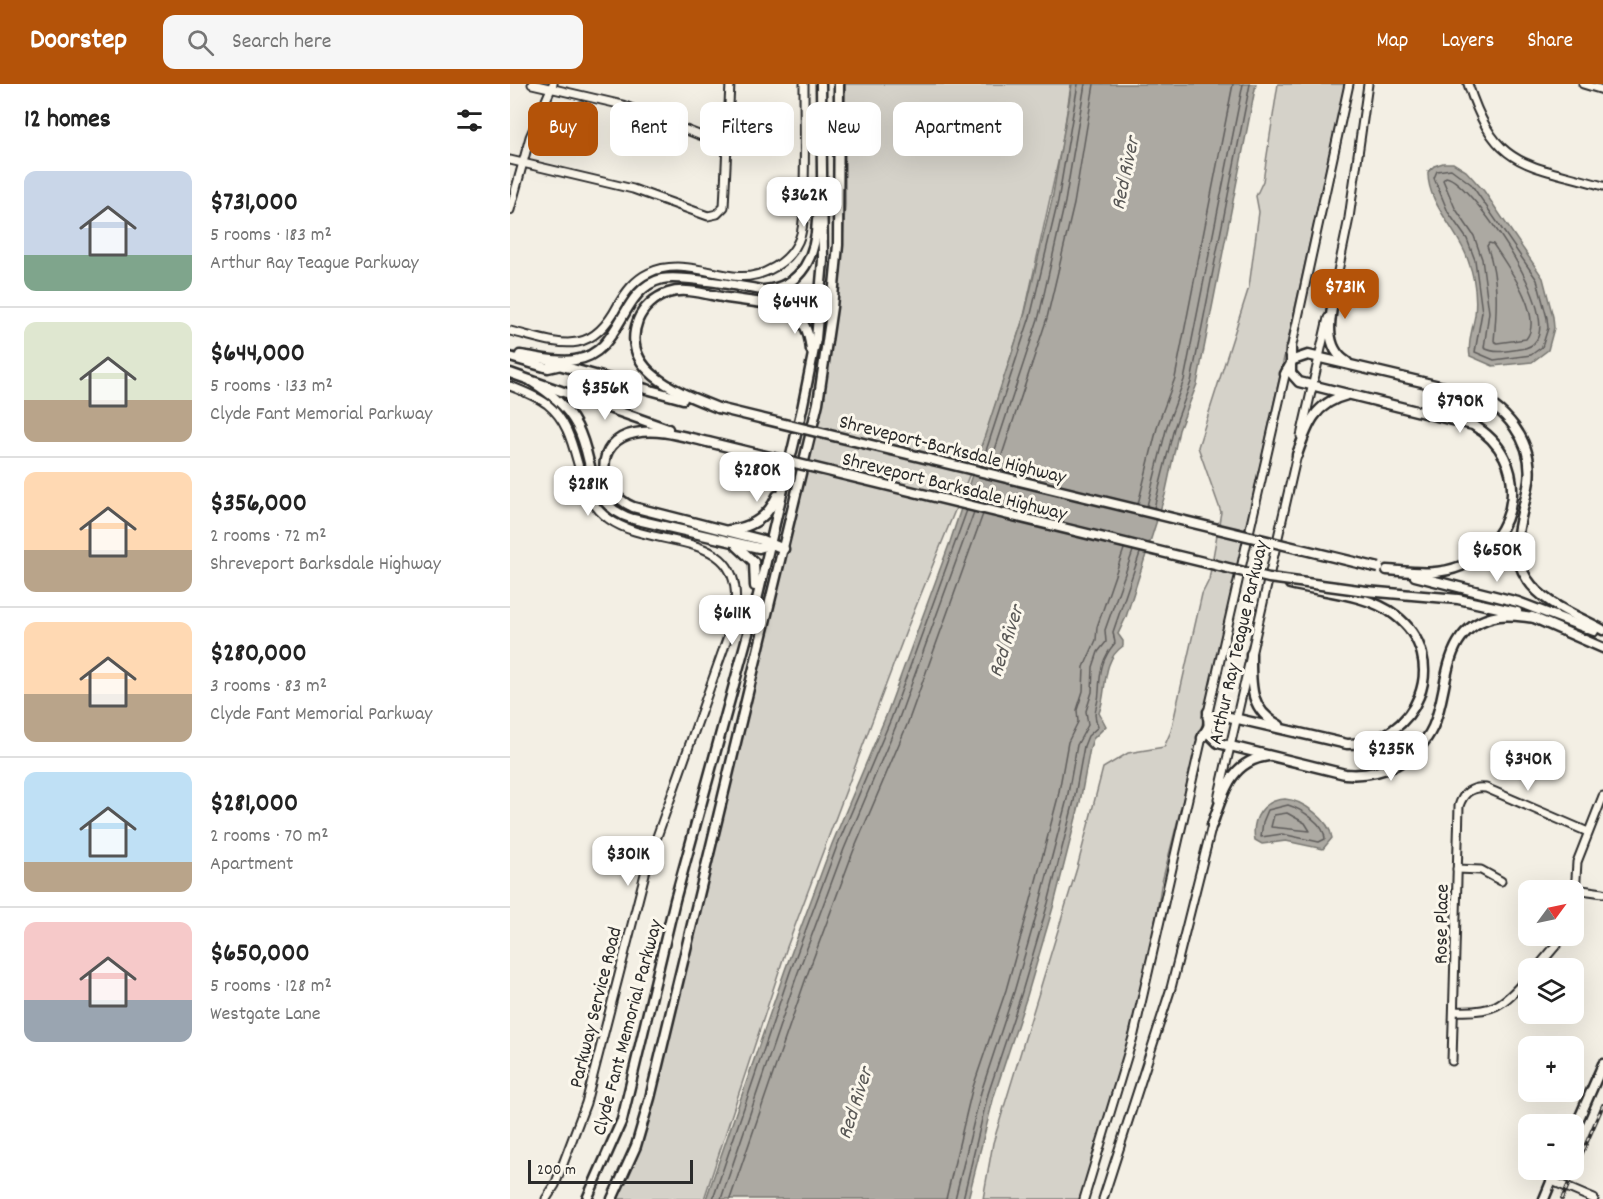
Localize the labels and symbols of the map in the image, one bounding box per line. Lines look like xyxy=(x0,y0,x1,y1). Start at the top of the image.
water label: Red River xyxy=(1105,132,1150,213)
pin: $362K xyxy=(762,177,846,228)
pin: $731K xyxy=(1303,269,1387,320)
pin: $644K xyxy=(753,284,837,335)
pin: $356K xyxy=(563,370,647,421)
pin: $790K xyxy=(1418,383,1502,434)
street label: Shreveport-Barksdale Highway xyxy=(836,409,1070,493)
street label: Shreveport Barksdale Highway xyxy=(839,446,1071,530)
pin: $280K xyxy=(715,452,799,503)
pin: $281K xyxy=(546,466,630,517)
pin: $650K xyxy=(1455,532,1539,583)
street label: Arthur Ray Teague Parkway xyxy=(1203,537,1277,747)
pin: $611K xyxy=(690,595,774,646)
water label: Red River xyxy=(982,600,1034,682)
pin: $235K xyxy=(1349,731,1433,782)
pin: $340K xyxy=(1486,741,1570,792)
pin: $301K xyxy=(586,836,670,887)
north arrow xyxy=(1518,880,1584,946)
street label: Rose Place xyxy=(1428,883,1458,965)
street label: Clyde Fant Memorial Parkway xyxy=(587,916,671,1139)
street label: Parkway Service Road xyxy=(563,924,630,1091)
water label: Red River xyxy=(831,1062,883,1144)
scale bar xyxy=(528,1157,693,1184)

